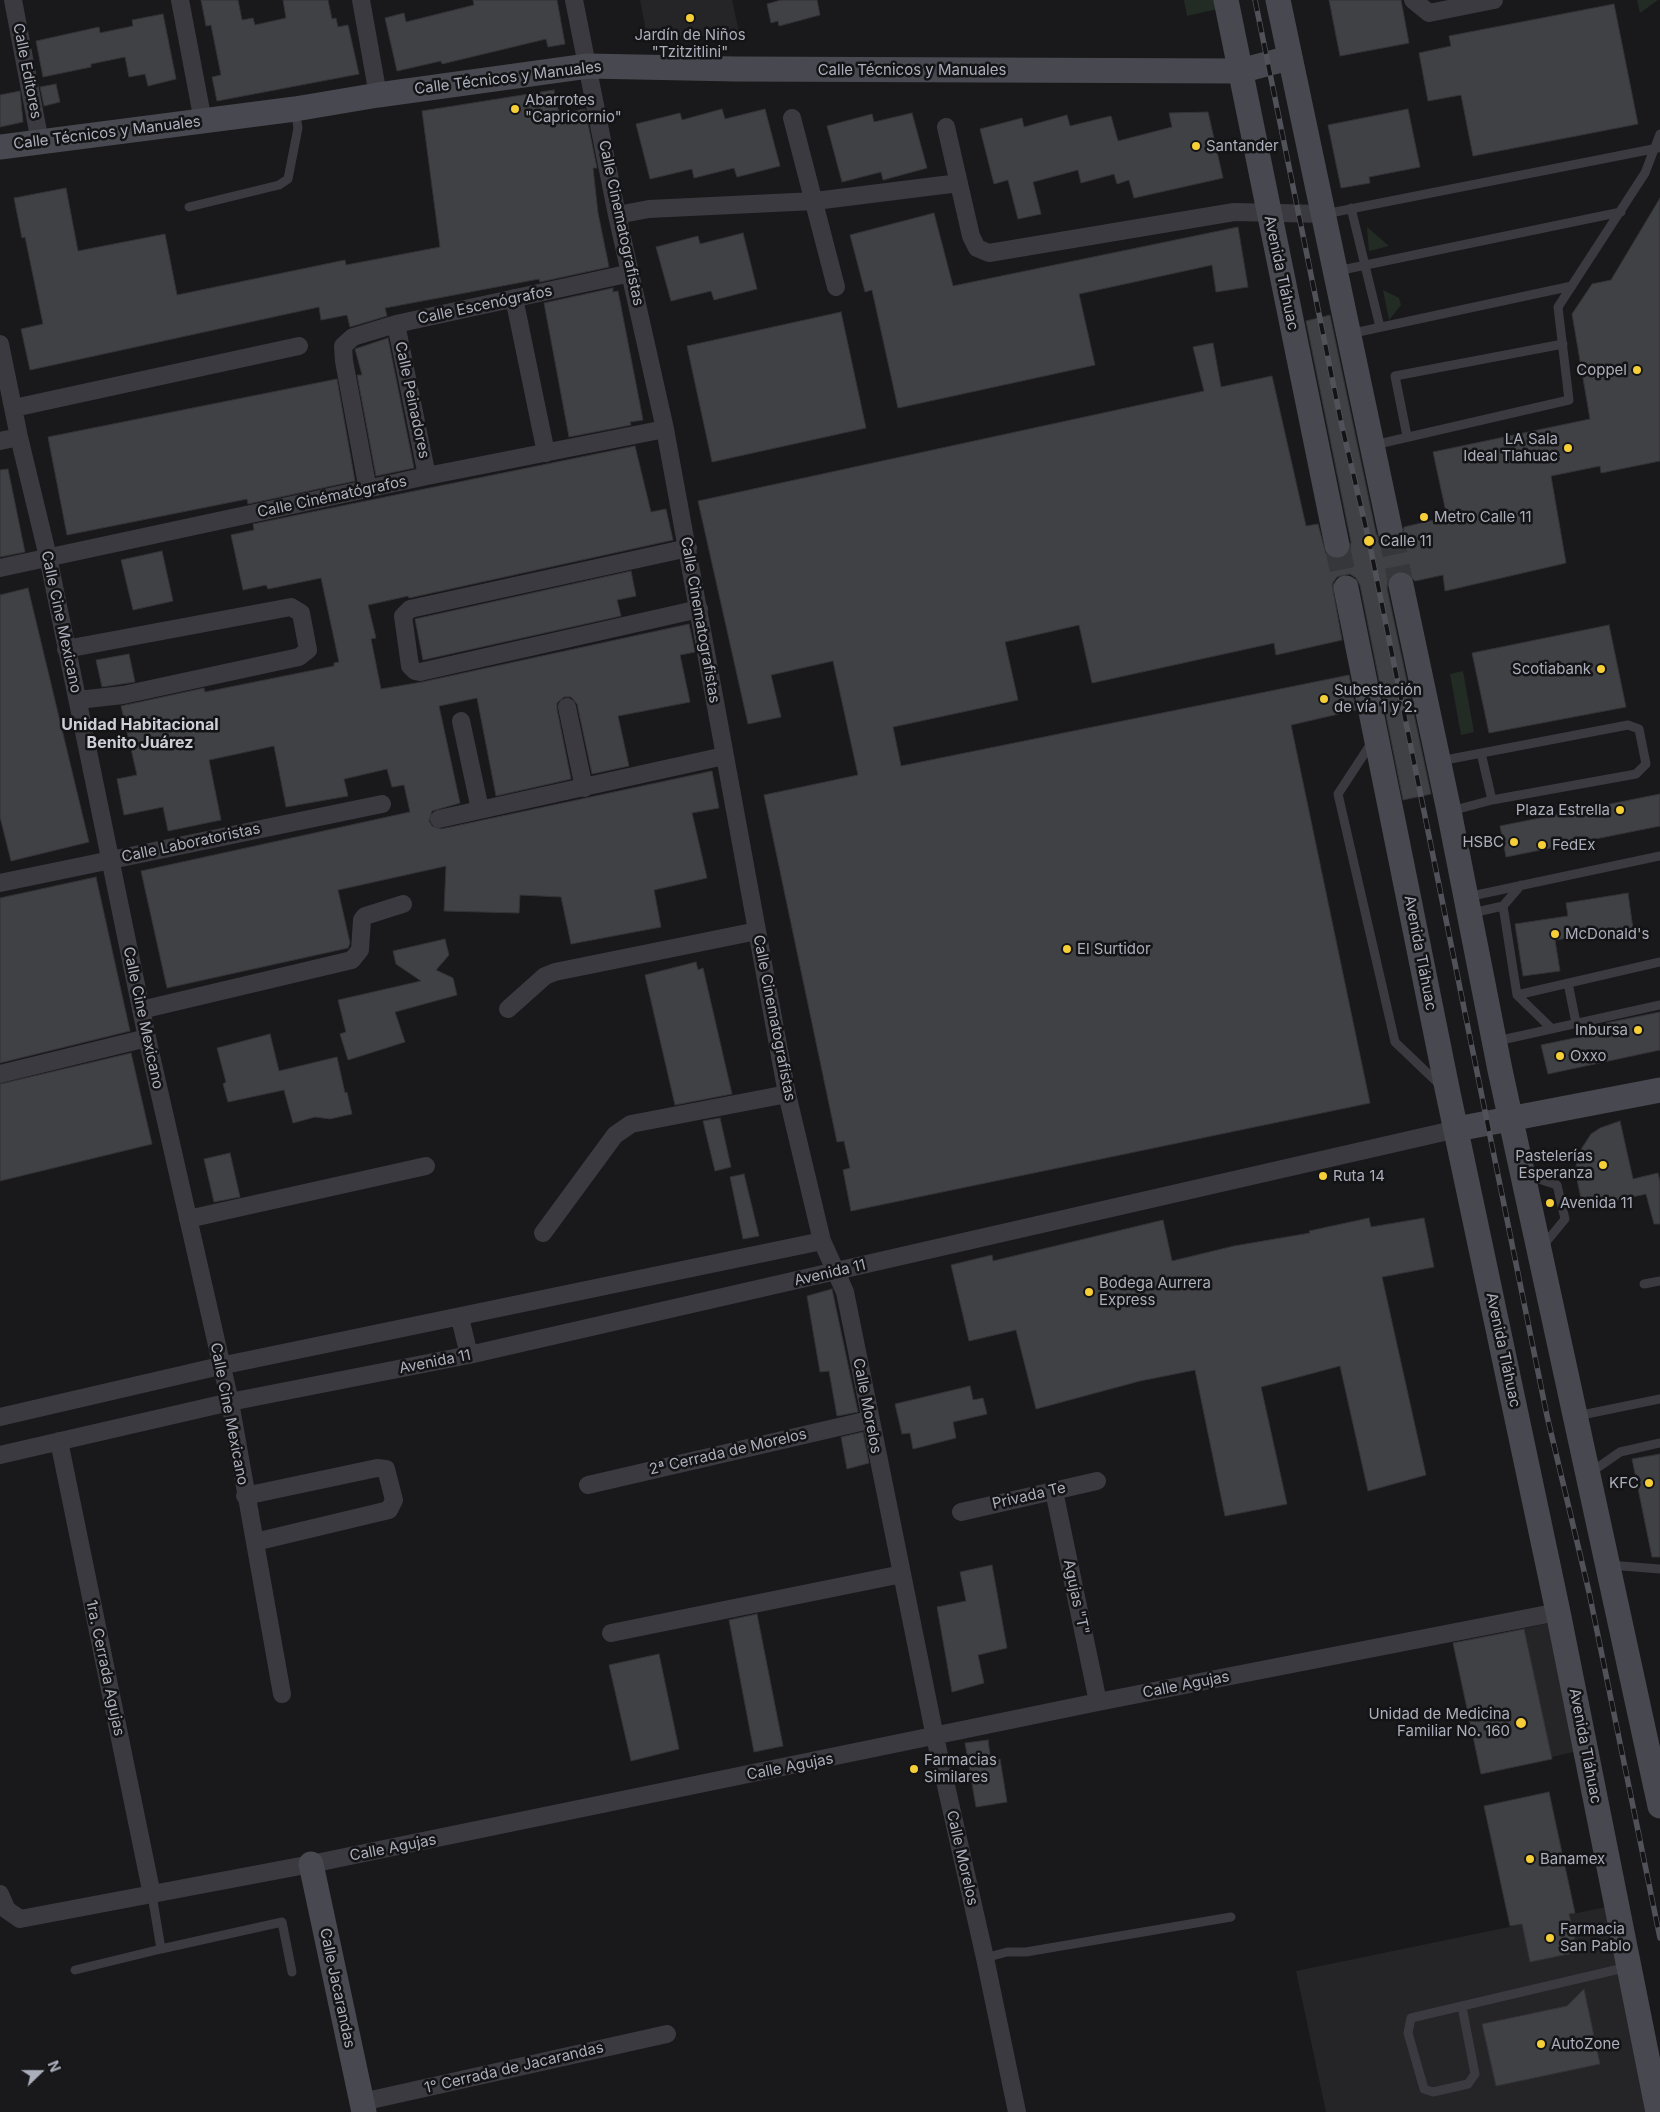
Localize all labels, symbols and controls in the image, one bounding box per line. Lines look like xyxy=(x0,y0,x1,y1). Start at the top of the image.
marker: Jardín de Niños "Tzitzitlini" xyxy=(684,12,696,24)
street label: Calle Editores xyxy=(9,22,45,120)
place label: Jardín de Niños "Tzitzitlini" xyxy=(634,26,746,61)
street label: Calle Técnicos y Manuales xyxy=(413,58,603,98)
street label: Calle Técnicos y Manuales xyxy=(818,61,1006,79)
place label: Abarrotes "Capricornio" xyxy=(525,91,622,126)
marker: Abarrotes "Capricornio" xyxy=(509,103,521,115)
street label: Calle Técnicos y Manuales xyxy=(12,113,202,153)
place label: Santander xyxy=(1206,137,1279,155)
street label: Calle Cinematografistas xyxy=(595,139,647,307)
marker: Santander xyxy=(1190,140,1202,152)
street label: Avenida Tláhuac xyxy=(1260,214,1302,332)
street label: Calle Escenógrafos xyxy=(416,282,554,328)
street label: Calle Peinadores xyxy=(391,340,433,460)
place label: Coppel xyxy=(1576,361,1627,379)
marker: Coppel xyxy=(1631,364,1643,376)
place label: LA Sala Ideal Tlahuac xyxy=(1463,430,1558,465)
marker: LA Sala Ideal Tlahuac xyxy=(1562,442,1574,454)
street label: Calle Cinématógrafos xyxy=(256,472,408,522)
place label: Metro Calle 11 xyxy=(1434,508,1532,526)
marker: Metro Calle 11 xyxy=(1418,511,1430,523)
place label: Calle 11 xyxy=(1380,532,1432,550)
marker: Calle 11 xyxy=(1362,534,1376,548)
street label: Calle Cinematografistas xyxy=(676,535,724,705)
street label: Calle Cine Mexicano xyxy=(37,549,85,695)
place label: Scotiabank xyxy=(1512,660,1591,678)
marker: Scotiabank xyxy=(1595,663,1607,675)
place label: Subestación de vía 1 y 2. xyxy=(1334,681,1422,716)
marker: Subestación de vía 1 y 2. xyxy=(1318,693,1330,705)
district label: Unidad Habitacional Benito Juárez xyxy=(61,715,219,753)
place label: Plaza Estrella xyxy=(1516,801,1610,819)
marker: Plaza Estrella xyxy=(1614,804,1626,816)
street label: Calle Laboratoristas xyxy=(120,820,262,866)
place label: HSBC xyxy=(1462,833,1504,851)
marker: HSBC xyxy=(1508,836,1520,848)
place label: FedEx xyxy=(1552,836,1595,854)
marker: FedEx xyxy=(1536,839,1548,851)
street label: Avenida Tláhuac xyxy=(1400,894,1440,1012)
place label: McDonald's xyxy=(1565,925,1649,943)
marker: McDonald's xyxy=(1549,928,1561,940)
street label: Calle Cinematografistas xyxy=(749,933,799,1103)
place label: El Surtidor xyxy=(1077,940,1151,958)
marker: El Surtidor xyxy=(1061,943,1073,955)
street label: Calle Cine Mexicano xyxy=(119,945,167,1091)
place label: Inbursa xyxy=(1575,1021,1628,1039)
marker: Inbursa xyxy=(1632,1024,1644,1036)
place label: Oxxo xyxy=(1570,1047,1607,1065)
marker: Oxxo xyxy=(1554,1050,1566,1062)
place label: Pastelerías Esperanza xyxy=(1515,1147,1593,1182)
marker: Pastelerías Esperanza xyxy=(1597,1159,1609,1171)
place label: Ruta 14 xyxy=(1333,1167,1385,1185)
marker: Ruta 14 xyxy=(1317,1170,1329,1182)
place label: Avenida 11 xyxy=(1560,1194,1633,1212)
marker: Avenida 11 xyxy=(1544,1197,1556,1209)
street label: Avenida 11 xyxy=(793,1256,867,1290)
place label: Bodega Aurrera Express xyxy=(1099,1274,1211,1309)
marker: Bodega Aurrera Express xyxy=(1083,1286,1095,1298)
street label: Avenida Tláhuac xyxy=(1482,1291,1524,1409)
street label: Calle Cine Mexicano xyxy=(206,1341,252,1487)
street label: Avenida 11 xyxy=(398,1346,472,1378)
street label: Calle Morelos xyxy=(849,1357,885,1455)
street label: 2ª Cerrada de Morelos xyxy=(648,1425,808,1479)
place label: KFC xyxy=(1609,1474,1639,1492)
marker: KFC xyxy=(1643,1477,1655,1489)
street label: Privada Te xyxy=(990,1479,1068,1513)
street label: Agujas "T" xyxy=(1059,1558,1093,1636)
street label: 1ra. Cerrada Agujas xyxy=(82,1598,128,1738)
street label: Calle Agujas xyxy=(1141,1668,1231,1702)
street label: Avenida Tláhuac xyxy=(1565,1687,1605,1805)
place label: Unidad de Medicina Familiar No. 160 xyxy=(1369,1705,1510,1740)
marker: Unidad de Medicina Familiar No. 160 xyxy=(1514,1716,1528,1730)
street label: Calle Agujas xyxy=(745,1750,835,1784)
place label: Farmacias Similares xyxy=(924,1751,997,1786)
marker: Farmacias Similares xyxy=(908,1763,920,1775)
street label: Calle Morelos xyxy=(942,1809,982,1907)
street label: Calle Agujas xyxy=(348,1831,438,1865)
place label: Banamex xyxy=(1540,1850,1605,1868)
marker: Banamex xyxy=(1524,1853,1536,1865)
place label: Farmacia San Pablo xyxy=(1560,1920,1631,1955)
street label: Calle Jacarandas xyxy=(315,1926,359,2050)
marker: Farmacia San Pablo xyxy=(1544,1932,1556,1944)
place label: AutoZone xyxy=(1551,2035,1620,2053)
marker: AutoZone xyxy=(1535,2038,1547,2050)
street label: 1° Cerrada de Jacarandas xyxy=(423,2039,605,2097)
north arrow xyxy=(15,2047,65,2097)
text: N xyxy=(44,2058,64,2074)

